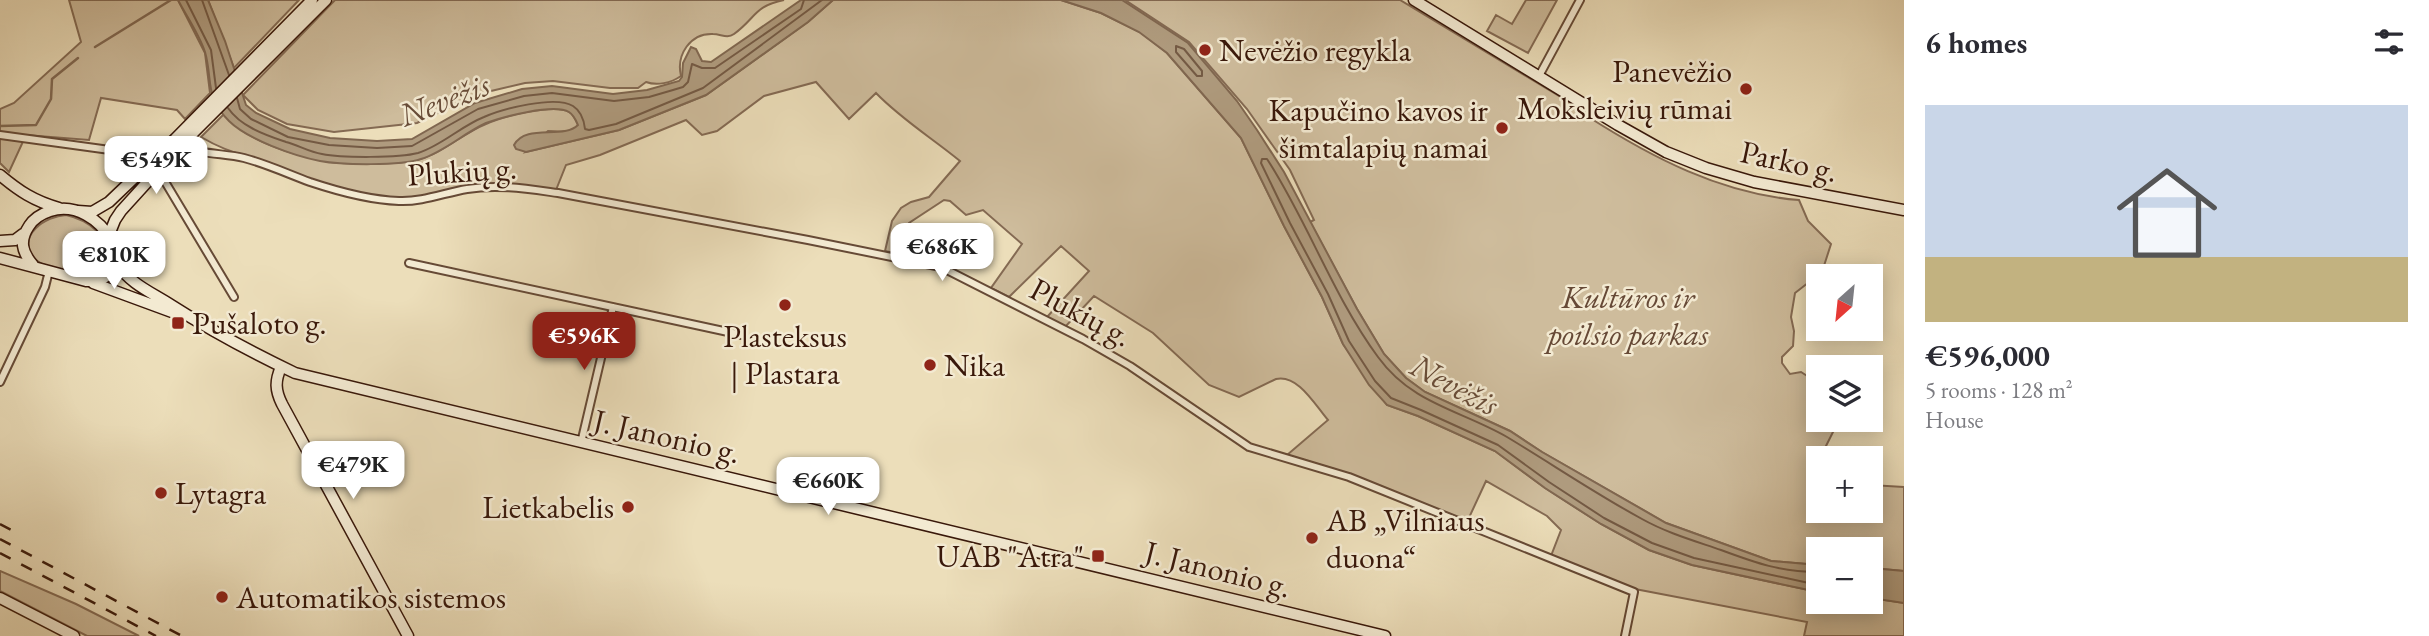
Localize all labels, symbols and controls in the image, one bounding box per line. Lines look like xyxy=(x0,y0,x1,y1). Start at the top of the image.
text: 6 homes xyxy=(1925,23,2027,62)
icon: filters xyxy=(2370,23,2408,61)
place label: Nevėžio regykla xyxy=(1219,29,1411,71)
marker: Nevėžio regykla xyxy=(1197,42,1213,58)
place label: Panevėžio Moksleivių rūmai xyxy=(1517,50,1732,129)
water label: Nevėžis xyxy=(392,62,496,137)
marker: Panevėžio Moksleivių rūmai xyxy=(1738,81,1754,97)
place label: Kapučino kavos ir šimtalapių namai xyxy=(1269,89,1488,168)
marker: Kapučino kavos ir šimtalapių namai xyxy=(1494,120,1510,136)
street label: Parko g. xyxy=(1737,130,1841,192)
pin: €549K xyxy=(107,136,205,196)
text: €549K xyxy=(120,144,192,174)
street label: Plukių g. xyxy=(406,146,518,196)
icon: home xyxy=(2104,150,2230,276)
pin: €686K xyxy=(893,224,991,283)
text: €686K xyxy=(906,231,978,261)
pin: €810K xyxy=(65,232,163,291)
text: €810K xyxy=(78,239,150,269)
north arrow xyxy=(1806,264,1883,341)
map controls xyxy=(1806,264,1883,614)
street label: Plukių g. xyxy=(1023,268,1139,356)
park label: Kultūros ir poilsio parkas xyxy=(1544,276,1708,355)
marker: Plasteksus | Plastara xyxy=(777,297,793,313)
place label: Pušaloto g. xyxy=(192,302,327,344)
pin: €596K xyxy=(535,312,633,372)
marker: Pušaloto g. xyxy=(170,315,186,331)
place label: Plasteksus | Plastara xyxy=(723,315,847,394)
text: €596K xyxy=(548,320,620,350)
text: €596,000 xyxy=(1925,336,2050,375)
water label: Nevėžis xyxy=(1402,343,1507,426)
place label: Nika xyxy=(944,344,1005,386)
button: layers xyxy=(1806,355,1883,432)
marker: Nika xyxy=(922,357,938,373)
text: 5 rooms · 128 m² xyxy=(1925,375,2073,405)
street label: J. Janonio g. xyxy=(587,398,744,473)
text: House xyxy=(1925,405,1984,435)
pin: €479K xyxy=(304,442,402,501)
button: + xyxy=(1806,446,1883,523)
text: €479K xyxy=(317,449,389,479)
pin: €660K xyxy=(779,458,877,517)
text: €660K xyxy=(792,465,864,495)
place label: Lytagra xyxy=(175,472,267,514)
marker: Lytagra xyxy=(153,485,169,501)
place label: Lietkabelis xyxy=(482,486,614,528)
marker: Lietkabelis xyxy=(620,499,636,515)
place label: AB „Vilniaus duona“ xyxy=(1325,499,1485,578)
street label: J. Janonio g. xyxy=(1138,530,1296,607)
marker: AB „Vilniaus duona“ xyxy=(1304,530,1320,546)
place label: UAB "Atra" xyxy=(936,535,1084,577)
button: − xyxy=(1806,537,1883,614)
marker: UAB "Atra" xyxy=(1090,548,1106,564)
place label: Automatikos sistemos xyxy=(235,576,506,618)
marker: Automatikos sistemos xyxy=(214,589,230,605)

